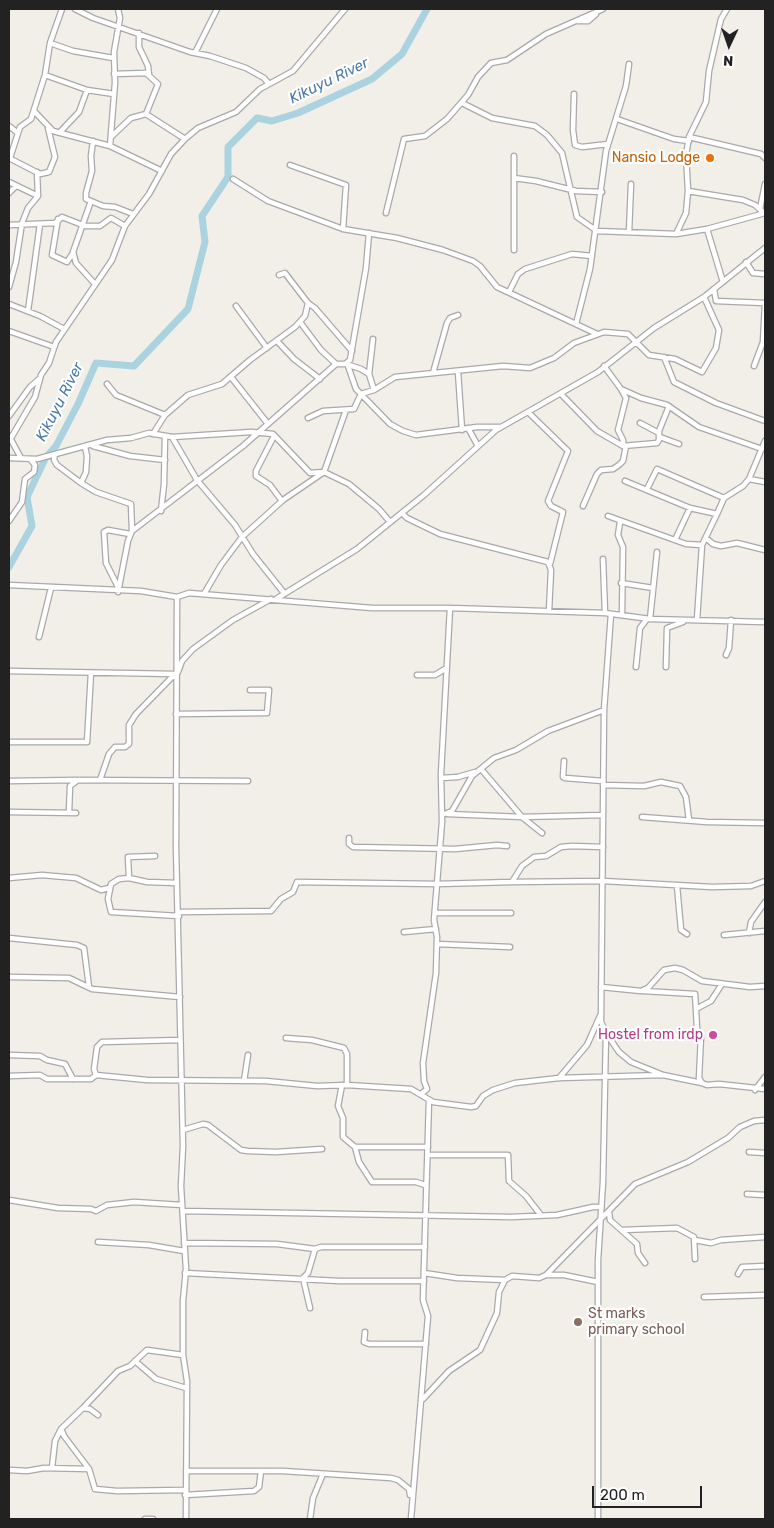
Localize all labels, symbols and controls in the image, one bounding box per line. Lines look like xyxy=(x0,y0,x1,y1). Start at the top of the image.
north arrow xyxy=(704,20,754,70)
text: N xyxy=(723,52,734,69)
water label: Kikuyu River xyxy=(286,54,372,108)
place label: Nansio Lodge xyxy=(612,150,700,166)
marker: Nansio Lodge xyxy=(704,152,716,164)
water label: Kikuyu River xyxy=(32,360,88,444)
place label: Hostel from irdp xyxy=(598,1027,703,1043)
marker: Hostel from irdp xyxy=(707,1029,719,1041)
place label: St marks primary school xyxy=(588,1306,685,1338)
marker: St marks primary school xyxy=(572,1316,584,1328)
scale bar xyxy=(594,1476,704,1508)
text: 200 m xyxy=(600,1486,645,1504)

